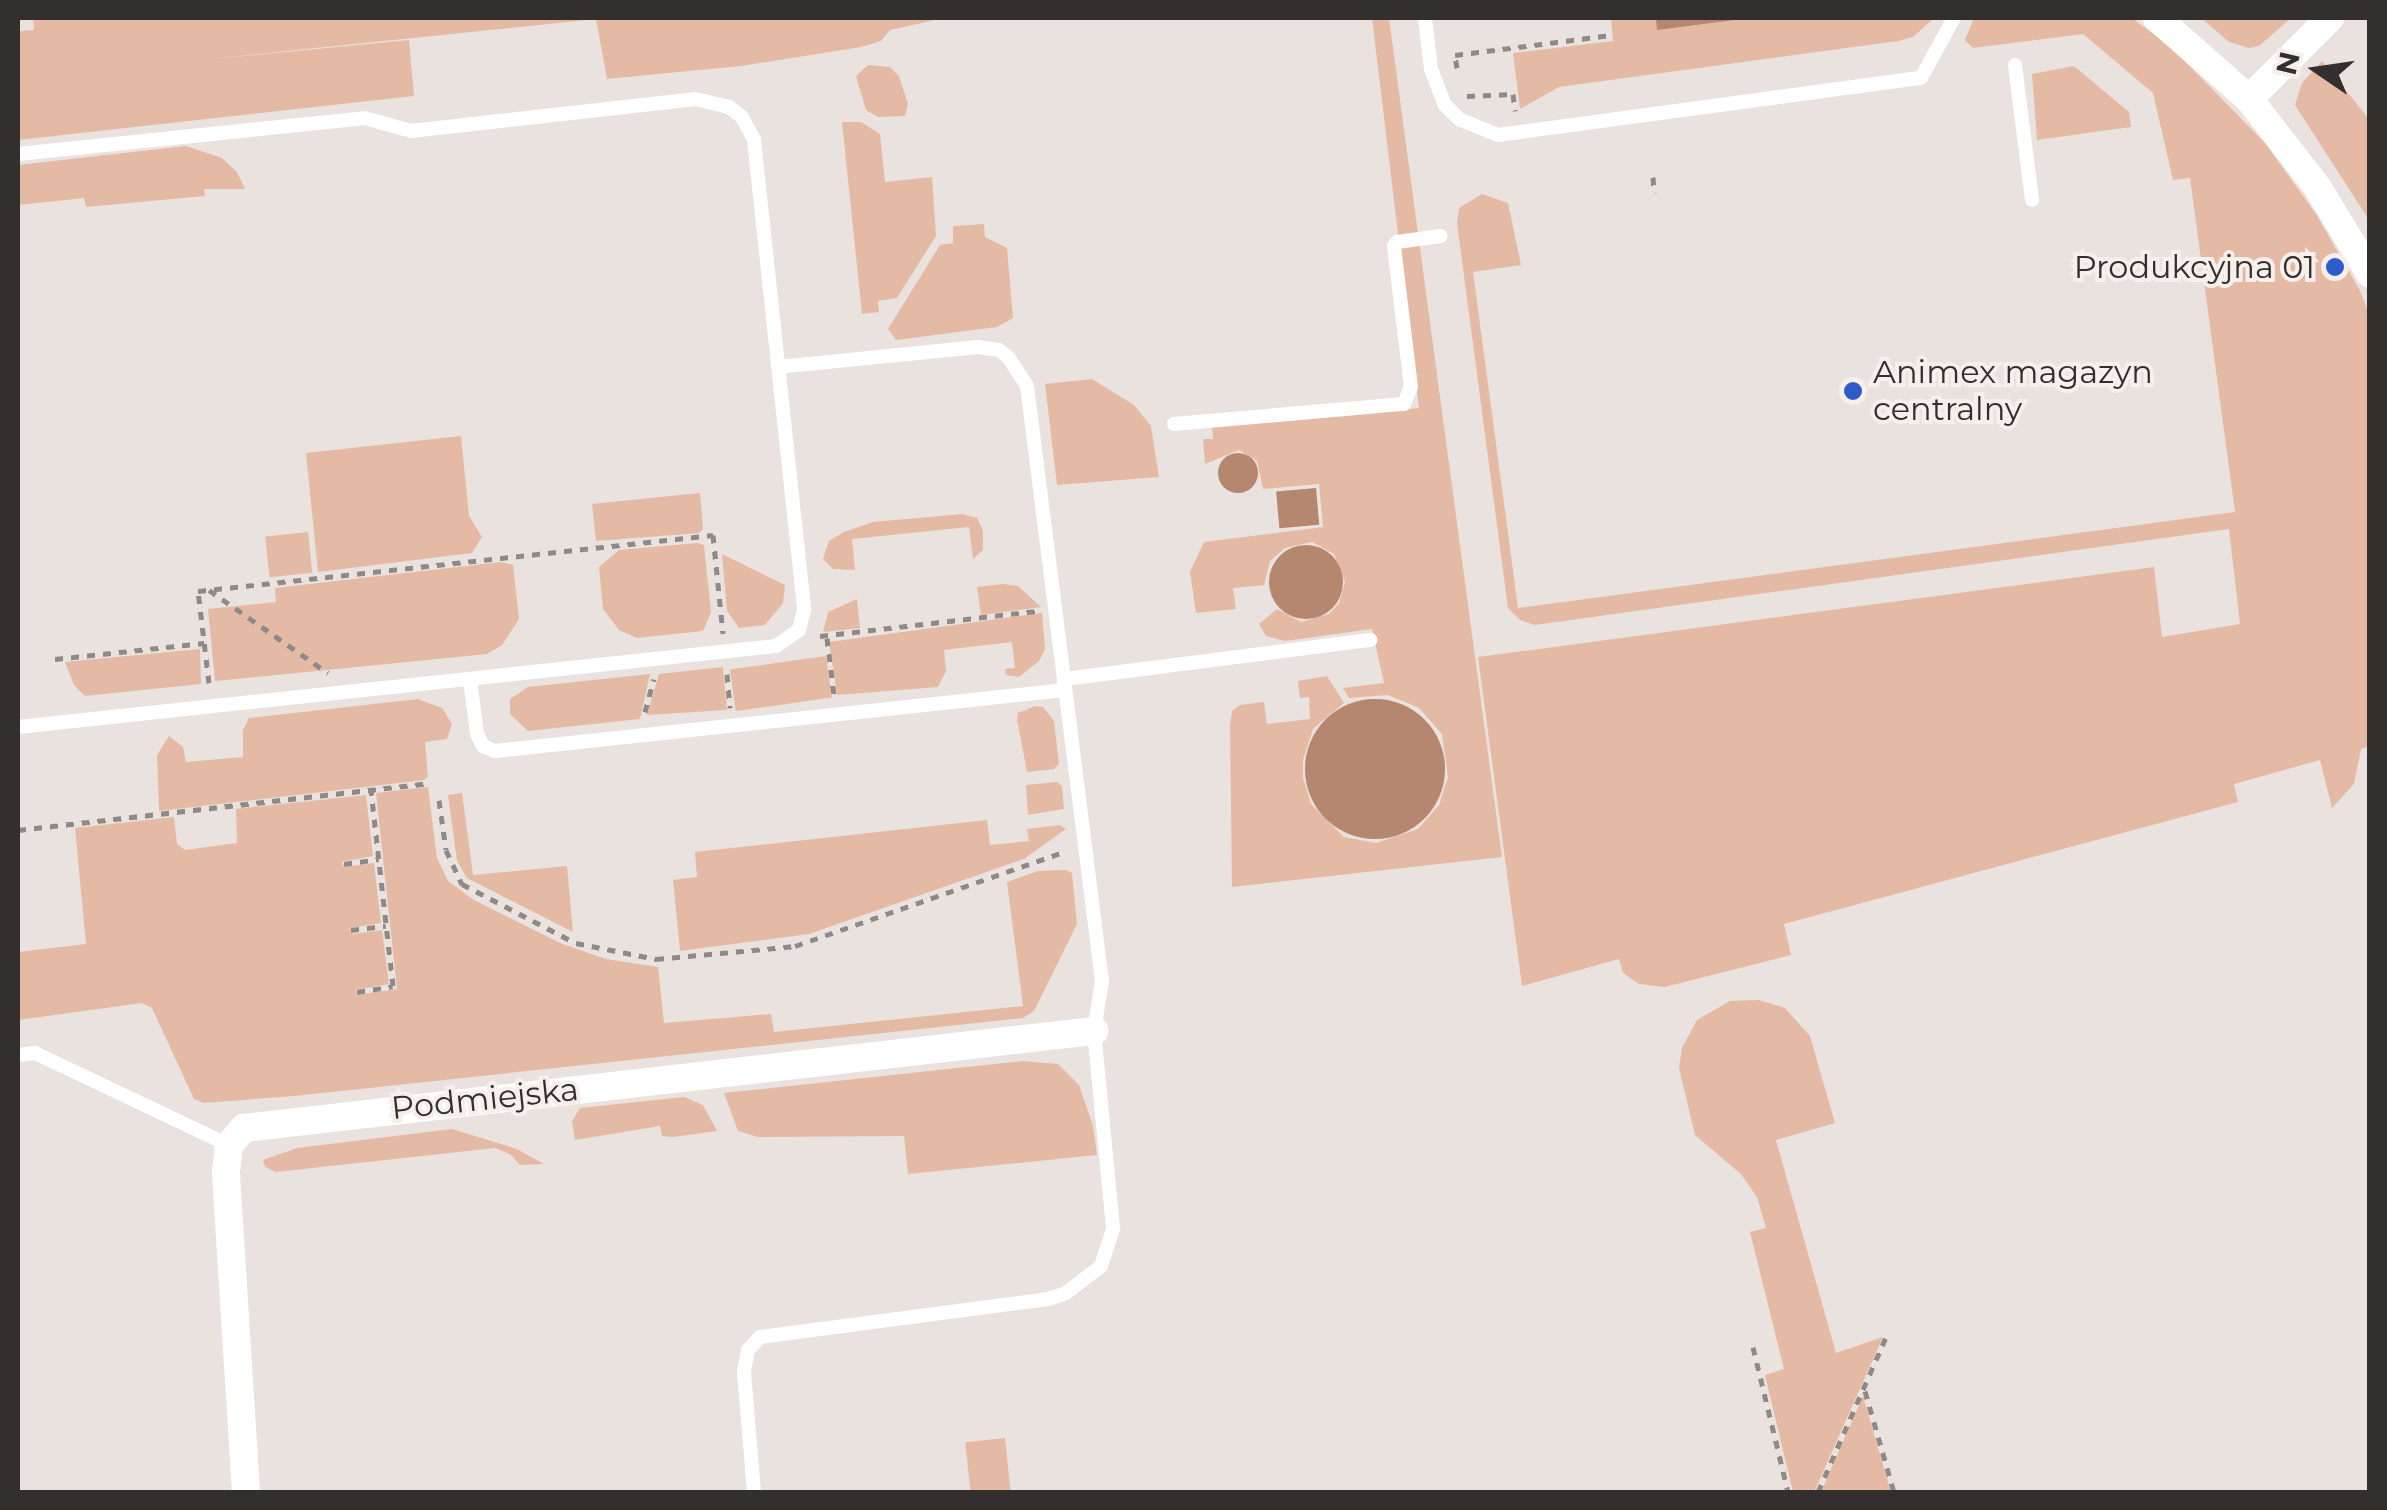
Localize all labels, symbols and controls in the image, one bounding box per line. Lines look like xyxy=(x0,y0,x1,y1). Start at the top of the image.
north arrow xyxy=(2267,20,2367,120)
text: N xyxy=(2269,48,2307,78)
place label: Produkcyjna 01 xyxy=(2074,248,2315,286)
marker: Produkcyjna 01 xyxy=(2324,256,2346,278)
place label: Animex magazyn centralny xyxy=(1873,354,2153,429)
marker: Animex magazyn centralny xyxy=(1842,380,1864,402)
street label: Podmiejska xyxy=(389,1070,581,1128)

